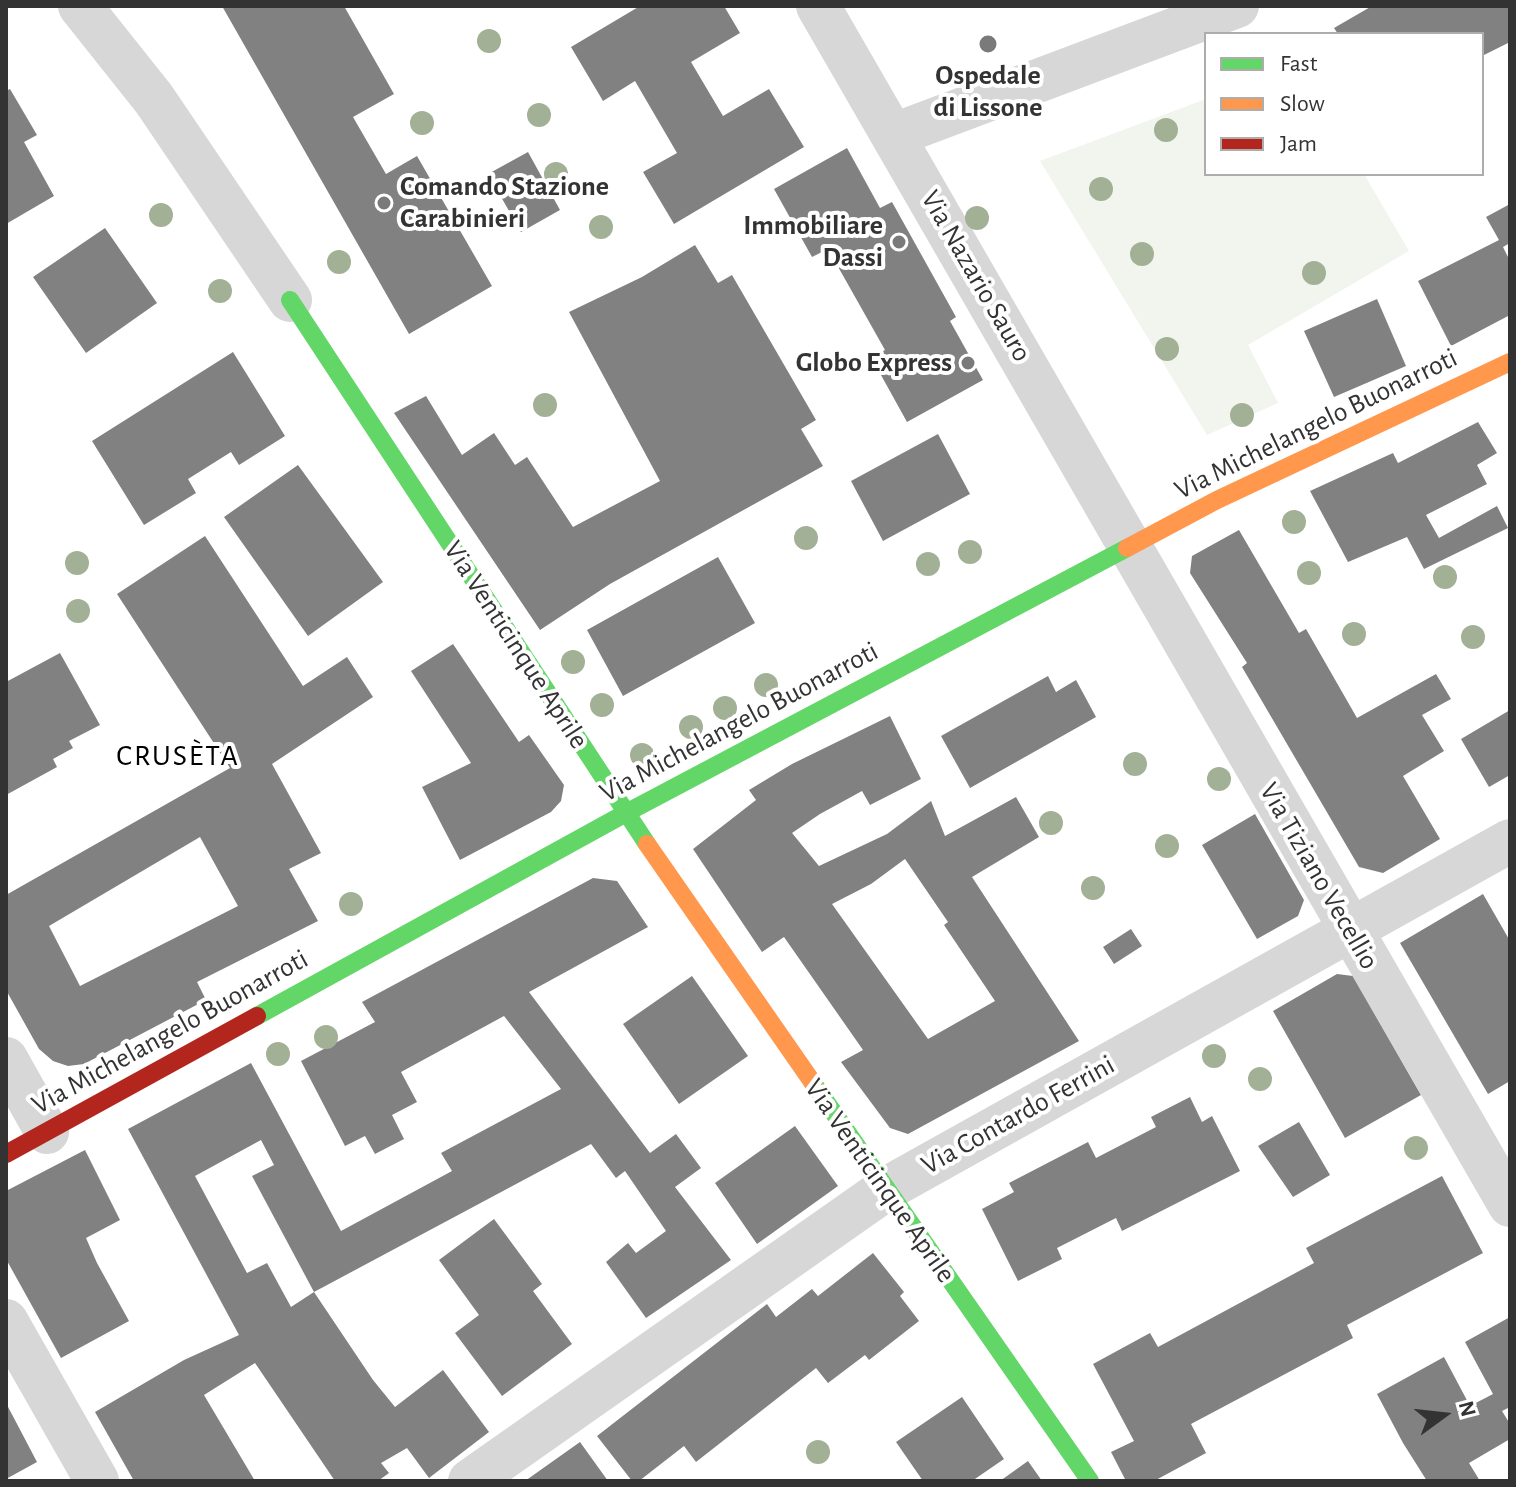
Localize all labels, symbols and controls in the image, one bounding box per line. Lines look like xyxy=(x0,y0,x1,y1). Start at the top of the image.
legend xyxy=(1204,32,1484,176)
marker: Ospedale di Lissone xyxy=(977,33,999,55)
text: Fast xyxy=(1280,52,1317,76)
place label: Ospedale di Lissone xyxy=(934,59,1042,125)
text: Slow xyxy=(1280,92,1325,116)
text: Jam xyxy=(1280,132,1317,156)
place label: Comando Stazione Carabinieri xyxy=(400,170,609,236)
street label: Via Nazario Sauro xyxy=(913,184,1039,368)
marker: Comando Stazione Carabinieri xyxy=(375,194,393,212)
place label: Immobiliare Dassi xyxy=(743,209,883,275)
marker: Immobiliare Dassi xyxy=(890,233,908,251)
street label: Via Michelangelo Buonarroti xyxy=(1169,341,1463,507)
place label: Globo Express xyxy=(796,346,952,380)
marker: Globo Express xyxy=(959,354,977,372)
street label: Via Venticinque Aprile xyxy=(436,535,596,755)
street label: Via Michelangelo Buonarroti xyxy=(594,634,884,810)
district label: CRUSÈTA xyxy=(116,738,240,774)
street label: Via Tiziano Vecellio xyxy=(1252,777,1386,975)
street label: Via Michelangelo Buonarroti xyxy=(26,942,314,1122)
street label: Via Contardo Ferrini xyxy=(916,1048,1120,1182)
street label: Via Venticinque Aprile xyxy=(797,1073,963,1289)
north arrow xyxy=(1404,1375,1484,1455)
text: N xyxy=(1455,1399,1480,1419)

